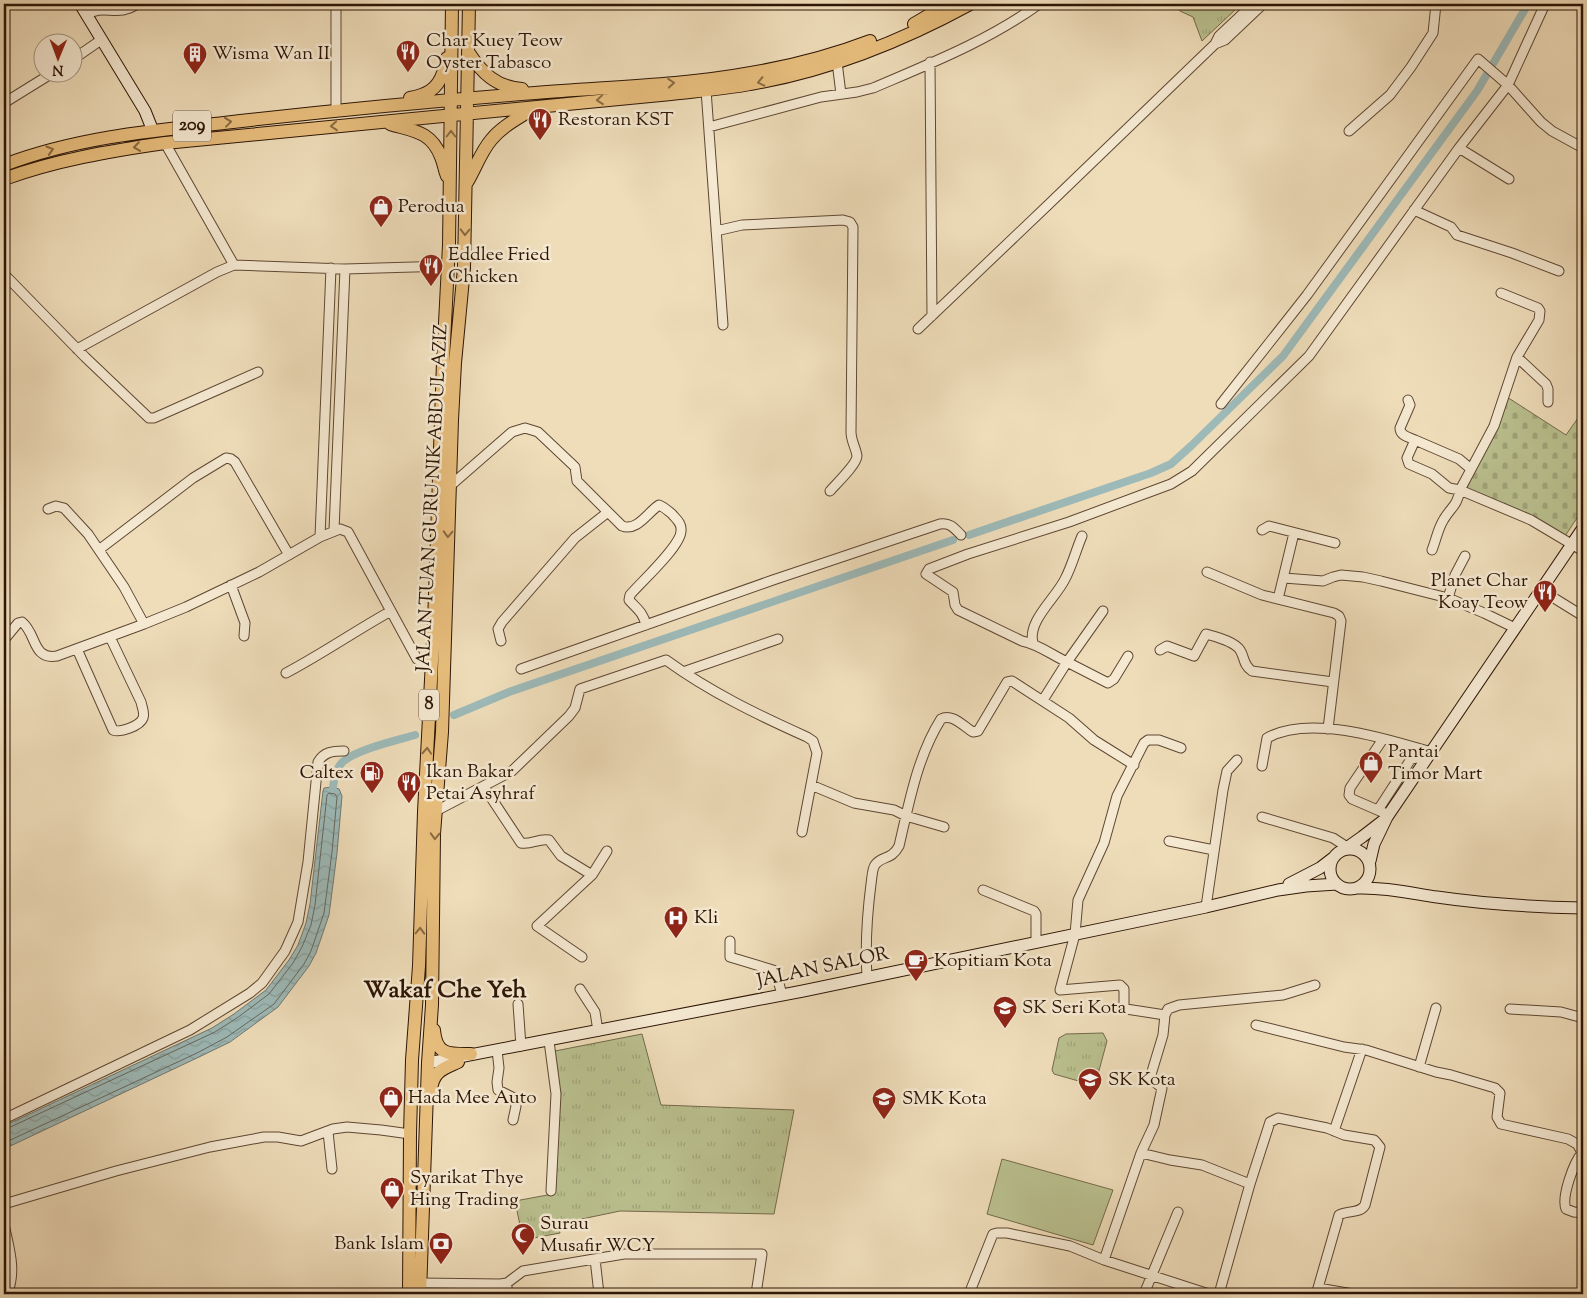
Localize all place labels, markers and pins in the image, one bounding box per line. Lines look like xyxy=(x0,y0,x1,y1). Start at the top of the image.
place label: Char Kuey Teow Oyster Tabasco xyxy=(426,28,563,77)
restaurant icon: Char Kuey Teow Oyster Tabasco xyxy=(395,39,421,73)
building icon: Wisma Wan II xyxy=(182,41,208,75)
place label: Wisma Wan II xyxy=(212,41,330,68)
restaurant icon: Restoran KST xyxy=(527,107,553,141)
place label: Restoran KST xyxy=(558,107,674,134)
shop icon: Perodua xyxy=(368,194,394,228)
place label: Perodua xyxy=(398,194,465,221)
place label: Eddlee Fried Chicken xyxy=(448,242,550,291)
restaurant icon: Eddlee Fried Chicken xyxy=(418,253,444,287)
place label: Planet Char Koay Teow xyxy=(1431,568,1528,617)
restaurant icon: Planet Char Koay Teow xyxy=(1532,579,1558,613)
place label: Pantai Timor Mart xyxy=(1388,739,1483,788)
shop icon: Pantai Timor Mart xyxy=(1358,750,1384,784)
place label: Ikan Bakar Petai Asyhraf xyxy=(426,759,536,808)
place label: Caltex xyxy=(300,760,354,787)
fuel station icon: Caltex xyxy=(359,760,385,794)
restaurant icon: Ikan Bakar Petai Asyhraf xyxy=(396,770,422,804)
hospital icon: Kli xyxy=(663,905,689,939)
place label: Kli xyxy=(694,905,718,932)
cafe icon: Kopitiam Kota xyxy=(903,948,929,982)
place label: Kopitiam Kota xyxy=(934,948,1052,975)
school or university icon: SK Seri Kota xyxy=(992,995,1018,1029)
place label: SK Seri Kota xyxy=(1022,995,1127,1022)
school or university icon: SK Kota xyxy=(1077,1067,1103,1101)
place label: SK Kota xyxy=(1108,1067,1176,1094)
shop icon: Hada Mee Auto xyxy=(378,1085,404,1119)
place label: Hada Mee Auto xyxy=(408,1085,537,1112)
school or university icon: SMK Kota xyxy=(871,1086,897,1120)
place label: SMK Kota xyxy=(902,1086,987,1113)
place label: Syarikat Thye Hing Trading xyxy=(410,1165,524,1214)
shop icon: Syarikat Thye Hing Trading xyxy=(379,1176,405,1210)
place label: Surau Musafir WCY xyxy=(540,1211,656,1260)
mosque icon: Surau Musafir WCY xyxy=(510,1222,536,1256)
place label: Bank Islam xyxy=(334,1231,424,1258)
bank icon: Bank Islam xyxy=(428,1231,454,1265)

